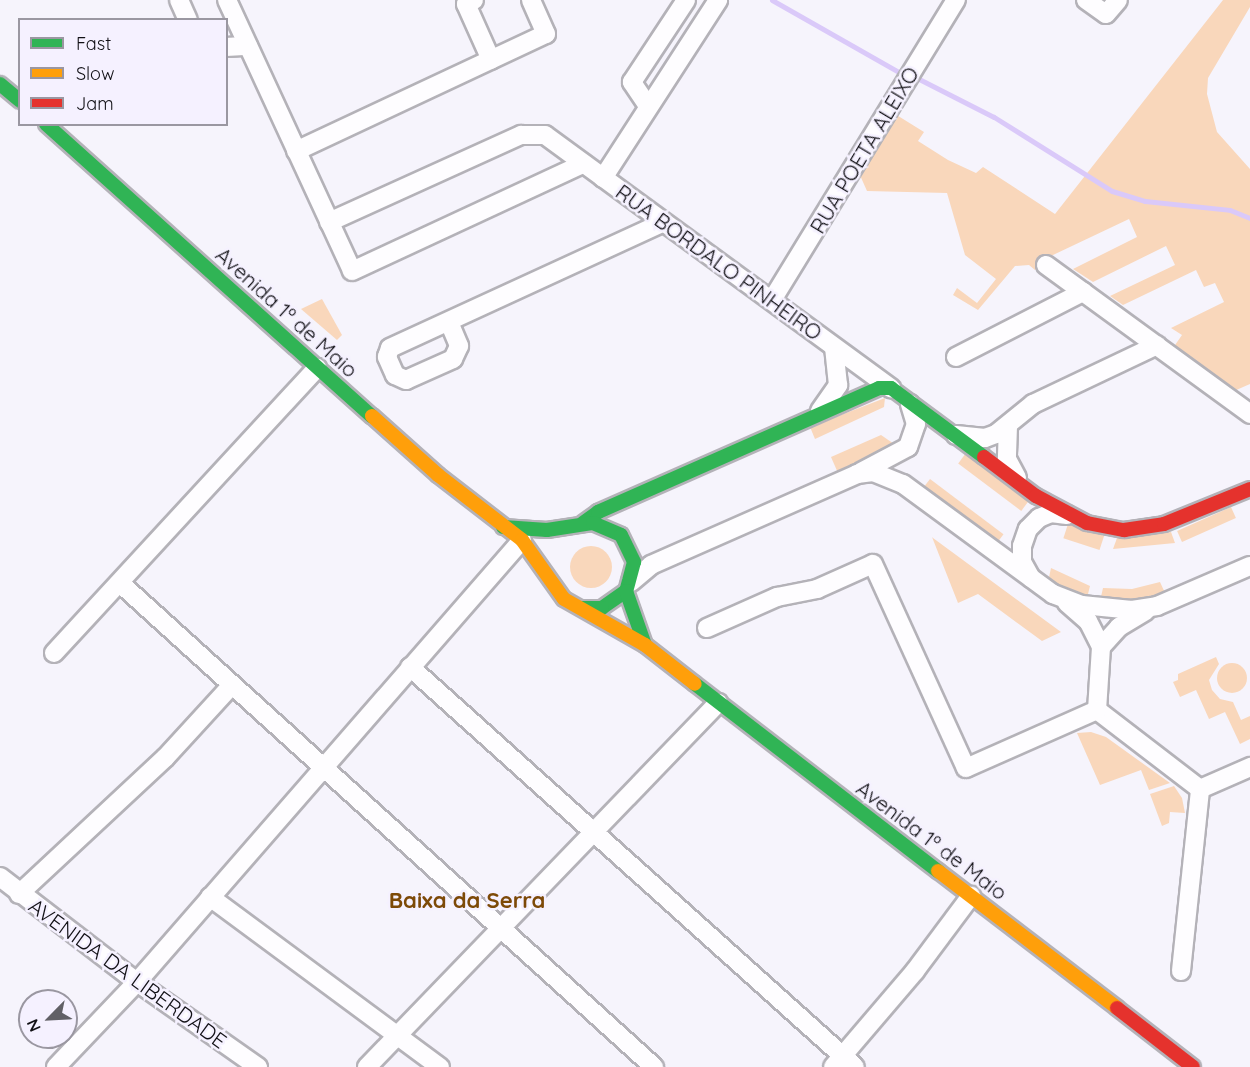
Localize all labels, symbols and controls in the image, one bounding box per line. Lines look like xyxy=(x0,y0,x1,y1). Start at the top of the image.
legend xyxy=(18,18,228,126)
text: Fast xyxy=(76,32,111,55)
text: Slow xyxy=(76,62,114,85)
street label: RUA POETA ALEIXO xyxy=(804,62,924,238)
text: Jam xyxy=(76,92,114,115)
street label: RUA BORDALO PINHEIRO xyxy=(611,179,827,345)
street label: Avenida 1º de Maio xyxy=(211,242,363,382)
street label: Avenida 1º de Maio xyxy=(852,775,1012,905)
district label: Baixa da Serra xyxy=(389,888,545,914)
street label: AVENIDA DA LIBERDADE xyxy=(24,893,232,1053)
north arrow xyxy=(18,989,78,1049)

